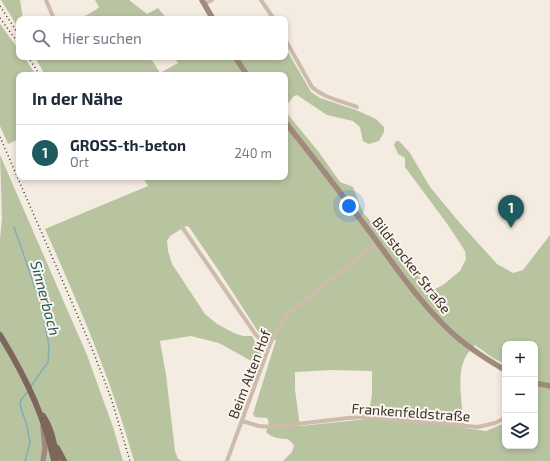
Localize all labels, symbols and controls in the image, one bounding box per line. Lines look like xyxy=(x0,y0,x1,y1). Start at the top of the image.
search box xyxy=(16,16,288,60)
icon: search xyxy=(30,27,52,49)
text: Hier suchen xyxy=(62,29,142,47)
text: In der Nähe xyxy=(32,88,123,108)
text: GROSS-th-beton xyxy=(70,136,186,154)
text: 1 xyxy=(42,145,48,161)
text: 240 m xyxy=(235,145,272,161)
text: Ort xyxy=(70,154,89,170)
pin: 1 xyxy=(498,195,524,228)
your location xyxy=(339,196,359,216)
street label: Bildstocker Straße xyxy=(369,213,455,317)
water label: Sinnerbach xyxy=(27,259,65,337)
street label: Beim Alten Hof xyxy=(224,326,274,421)
map controls xyxy=(502,341,538,449)
button: + xyxy=(502,341,538,377)
button: − xyxy=(502,377,538,413)
street label: Frankenfeldstraße xyxy=(351,399,471,425)
button: layers xyxy=(502,413,538,449)

